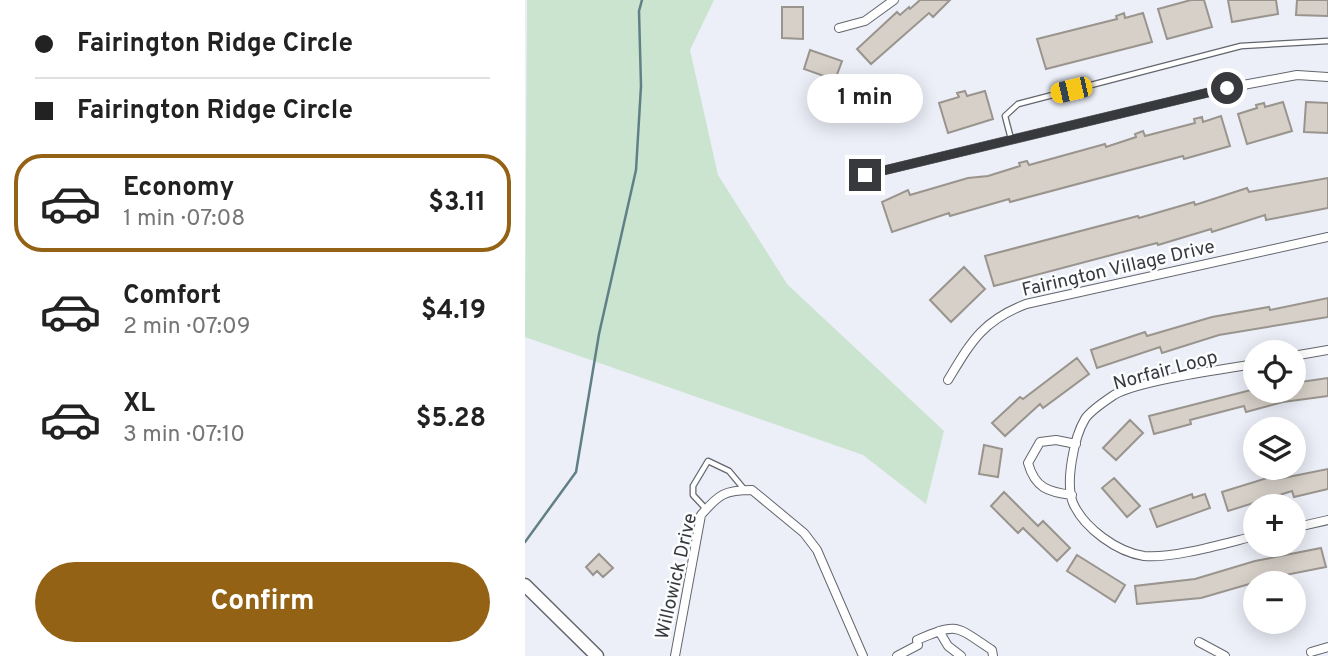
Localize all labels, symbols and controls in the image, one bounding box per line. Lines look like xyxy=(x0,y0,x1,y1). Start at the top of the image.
text: Fairington Ridge Circle xyxy=(77,28,353,61)
route start xyxy=(1211,72,1243,104)
callout: 1 min xyxy=(807,74,923,122)
car xyxy=(1049,75,1094,105)
text: 1 min xyxy=(837,84,893,113)
text: Fairington Ridge Circle xyxy=(77,95,353,128)
route end xyxy=(849,159,881,191)
icon: car xyxy=(39,172,102,235)
text: Economy xyxy=(123,172,234,205)
text: $3.11 xyxy=(428,187,486,220)
text: 1 min · 07:08 xyxy=(123,205,245,234)
street label: Fairington Village Drive xyxy=(1020,235,1217,303)
icon: car xyxy=(39,280,102,343)
text: Comfort xyxy=(123,280,221,313)
text: $4.19 xyxy=(421,295,486,328)
text: 2 min · 07:09 xyxy=(123,313,250,342)
map controls xyxy=(1243,340,1306,634)
button: locate xyxy=(1243,340,1306,403)
street label: Norfair Loop xyxy=(1111,345,1220,396)
icon: car xyxy=(39,388,102,451)
text: XL xyxy=(123,388,155,421)
text: $5.28 xyxy=(416,403,486,436)
button: layers xyxy=(1243,417,1306,480)
text: 3 min · 07:10 xyxy=(123,421,245,450)
button: + xyxy=(1243,494,1306,557)
street label: Willowick Drive xyxy=(651,511,703,642)
button: Confirm xyxy=(35,562,490,642)
button: − xyxy=(1243,571,1306,634)

